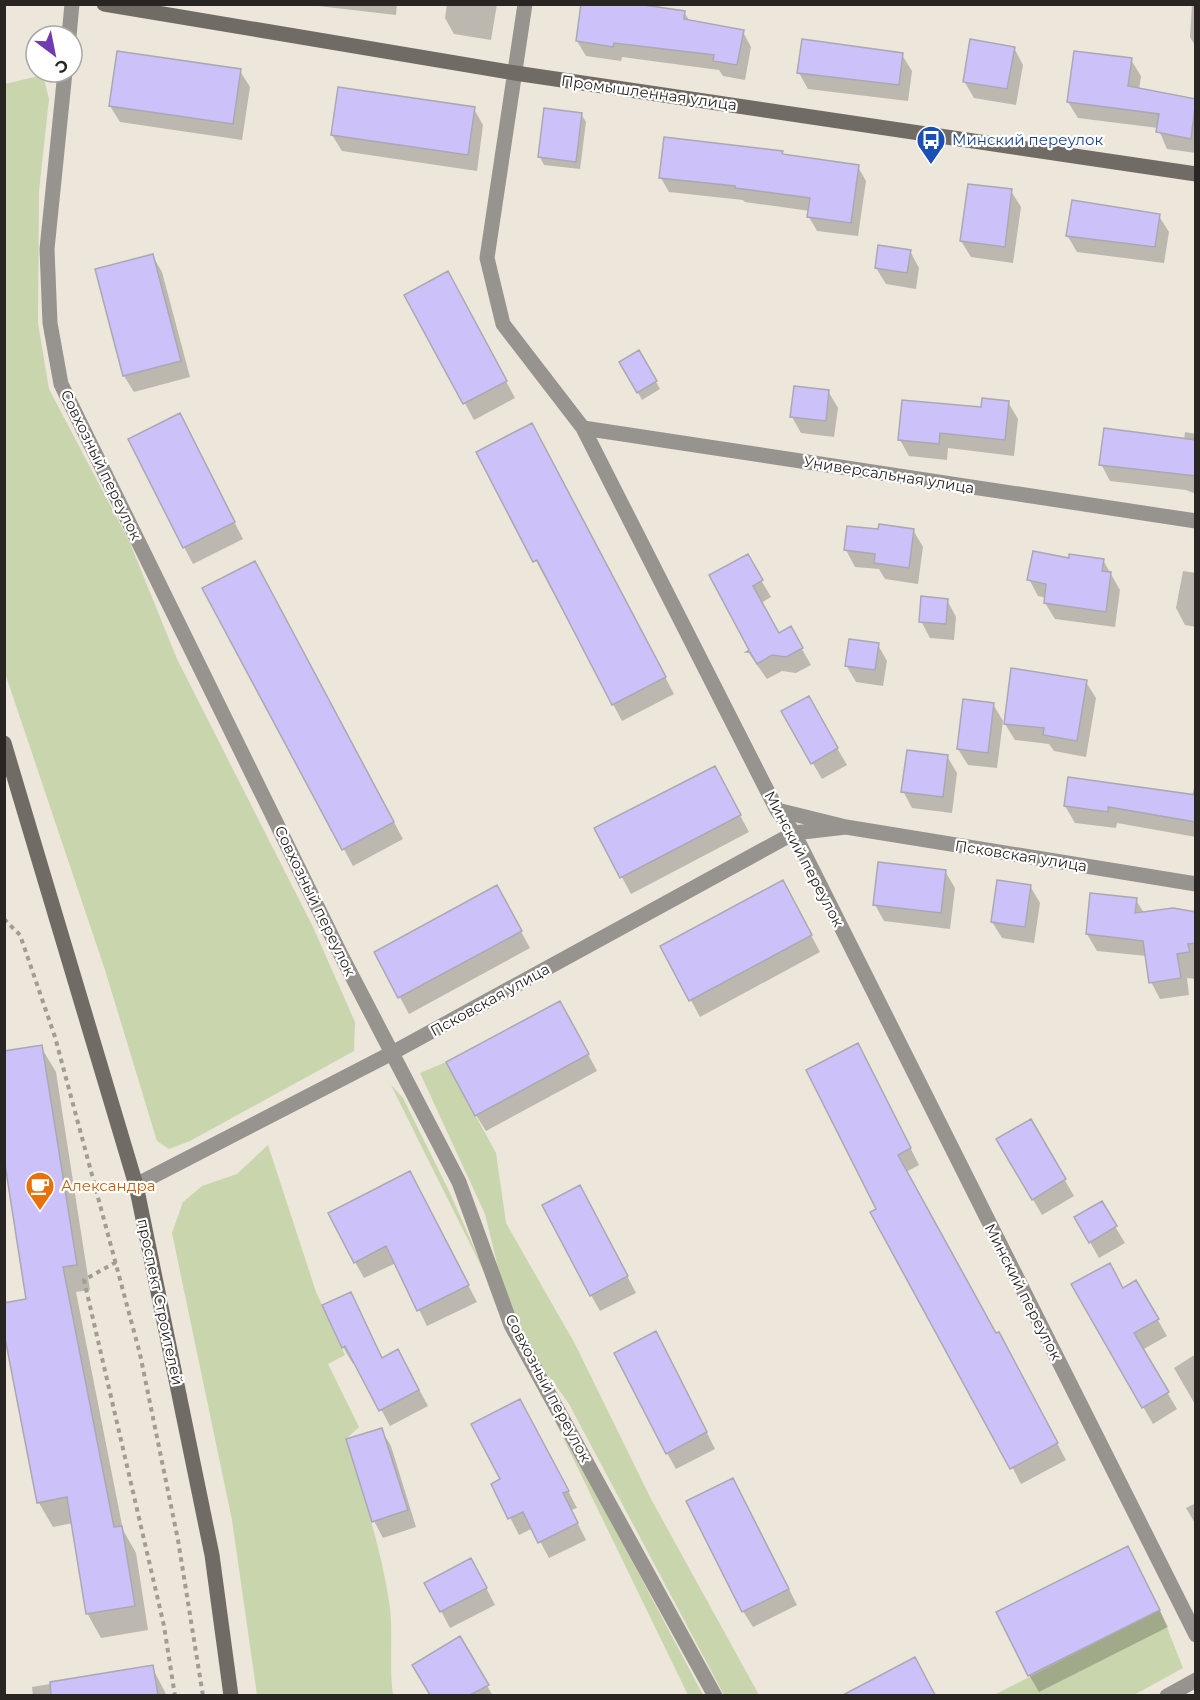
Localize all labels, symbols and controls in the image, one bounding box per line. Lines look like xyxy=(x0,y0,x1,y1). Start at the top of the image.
north arrow xyxy=(24,24,84,84)
text: С xyxy=(51,55,72,78)
street label: Промышленная улица xyxy=(560,71,738,114)
bus stop icon: Минский переулок xyxy=(915,124,947,166)
place label: Минский переулок xyxy=(952,130,1103,149)
street label: Совхозный переулок xyxy=(57,386,146,543)
street label: Универсальная улица xyxy=(802,452,976,497)
street label: Минский переулок xyxy=(761,788,848,930)
street label: Совхозный переулок xyxy=(271,822,360,979)
street label: Псковская улица xyxy=(954,836,1089,875)
street label: Псковская улица xyxy=(427,959,553,1040)
cafe icon: Александра xyxy=(24,1170,56,1212)
place label: Александра xyxy=(61,1176,155,1195)
street label: проспект Строителей xyxy=(134,1217,187,1387)
street label: Минский переулок xyxy=(981,1220,1066,1364)
street label: Совхозный переулок xyxy=(501,1310,596,1465)

